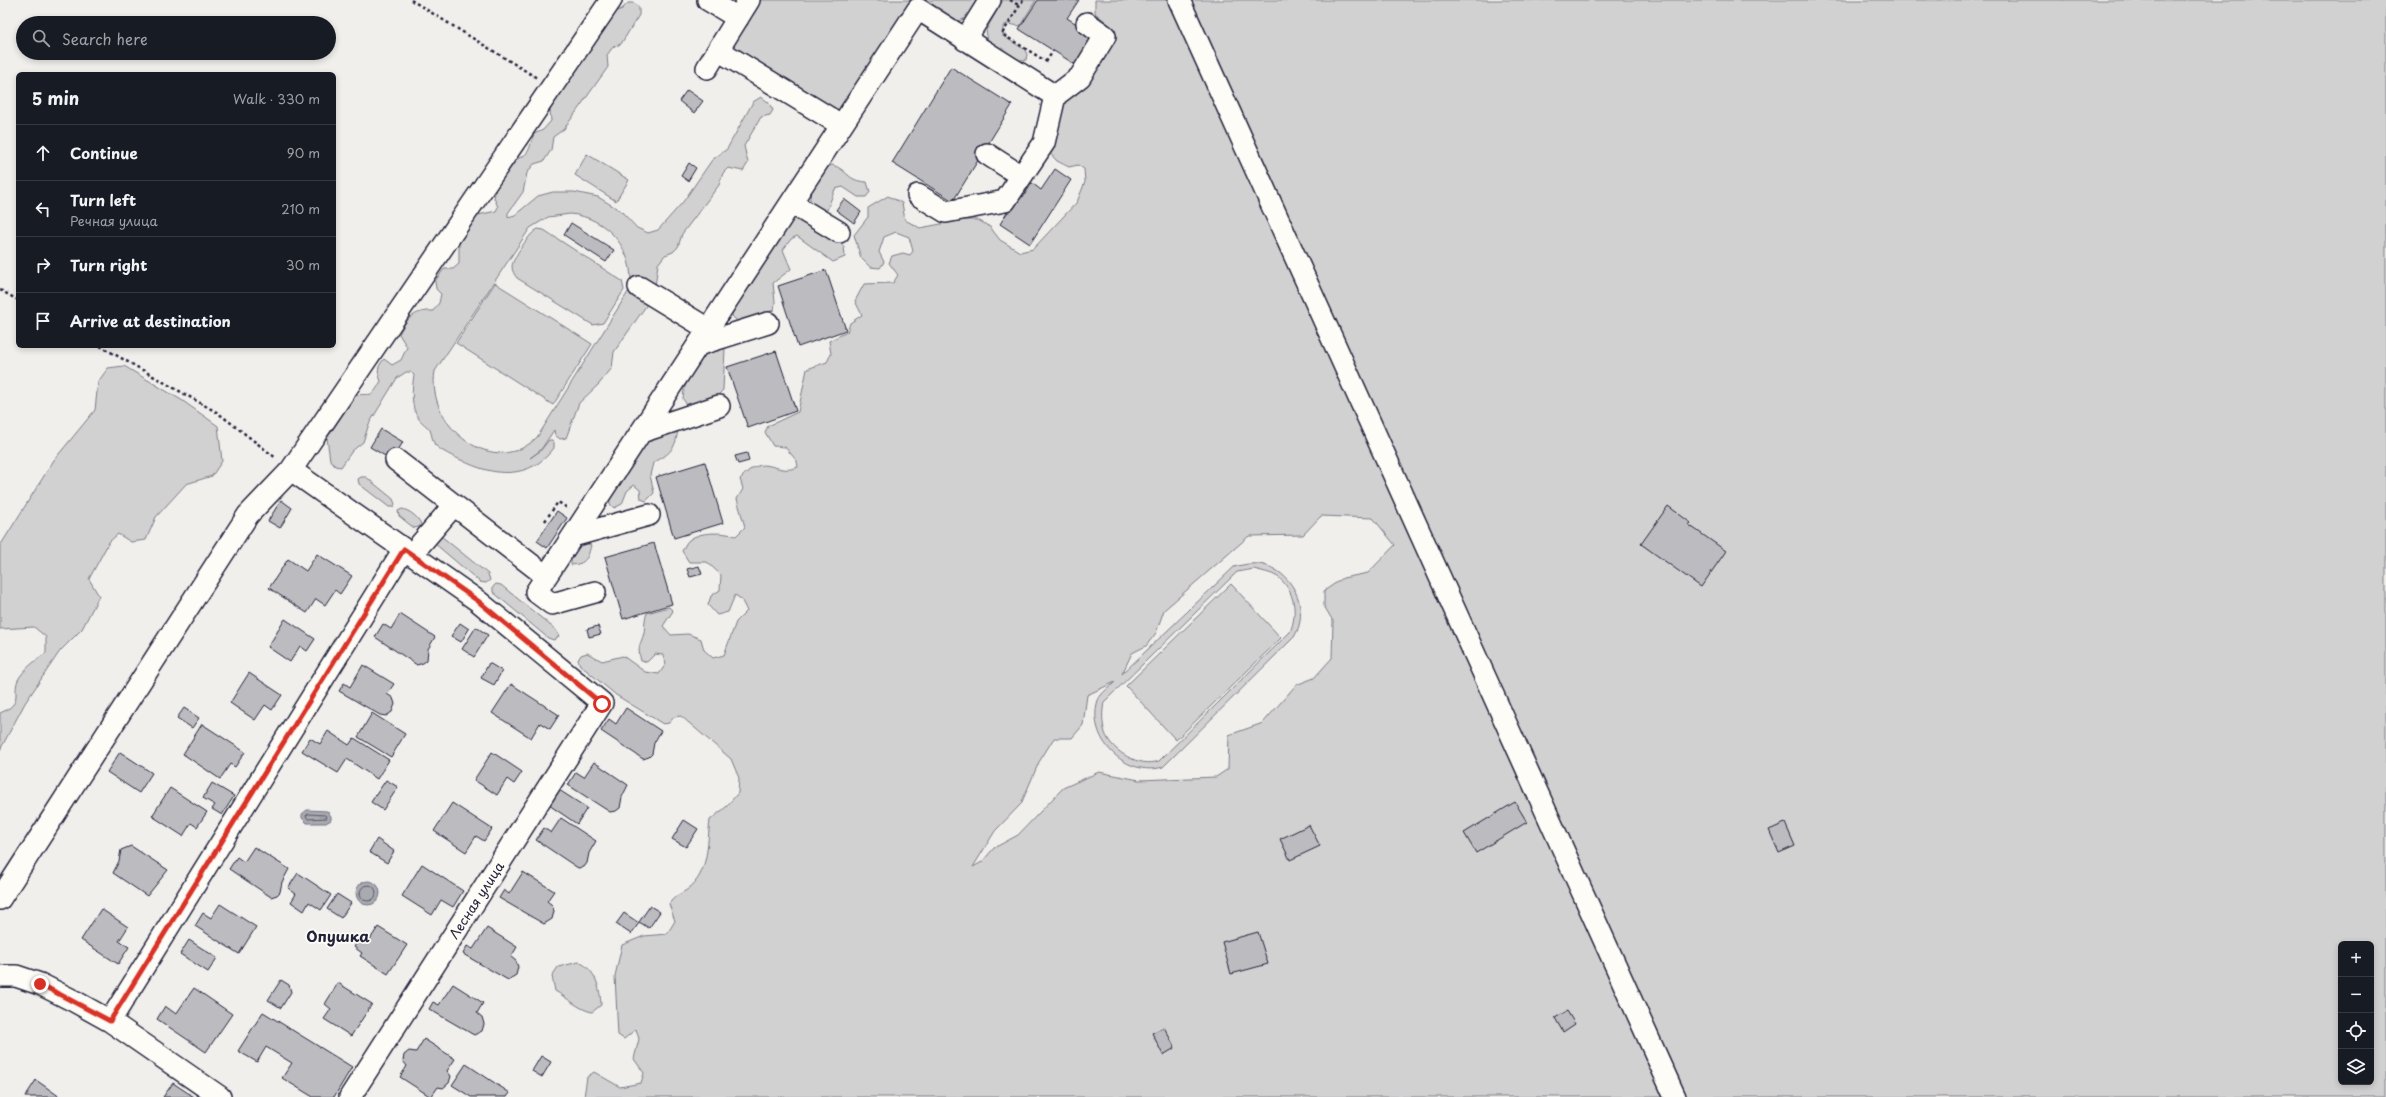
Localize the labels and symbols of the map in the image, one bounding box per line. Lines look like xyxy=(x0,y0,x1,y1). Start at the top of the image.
route start xyxy=(593,695,611,713)
street label: Лесная улица xyxy=(444,857,508,942)
district label: Опушка xyxy=(306,924,370,947)
route end xyxy=(31,975,49,993)

